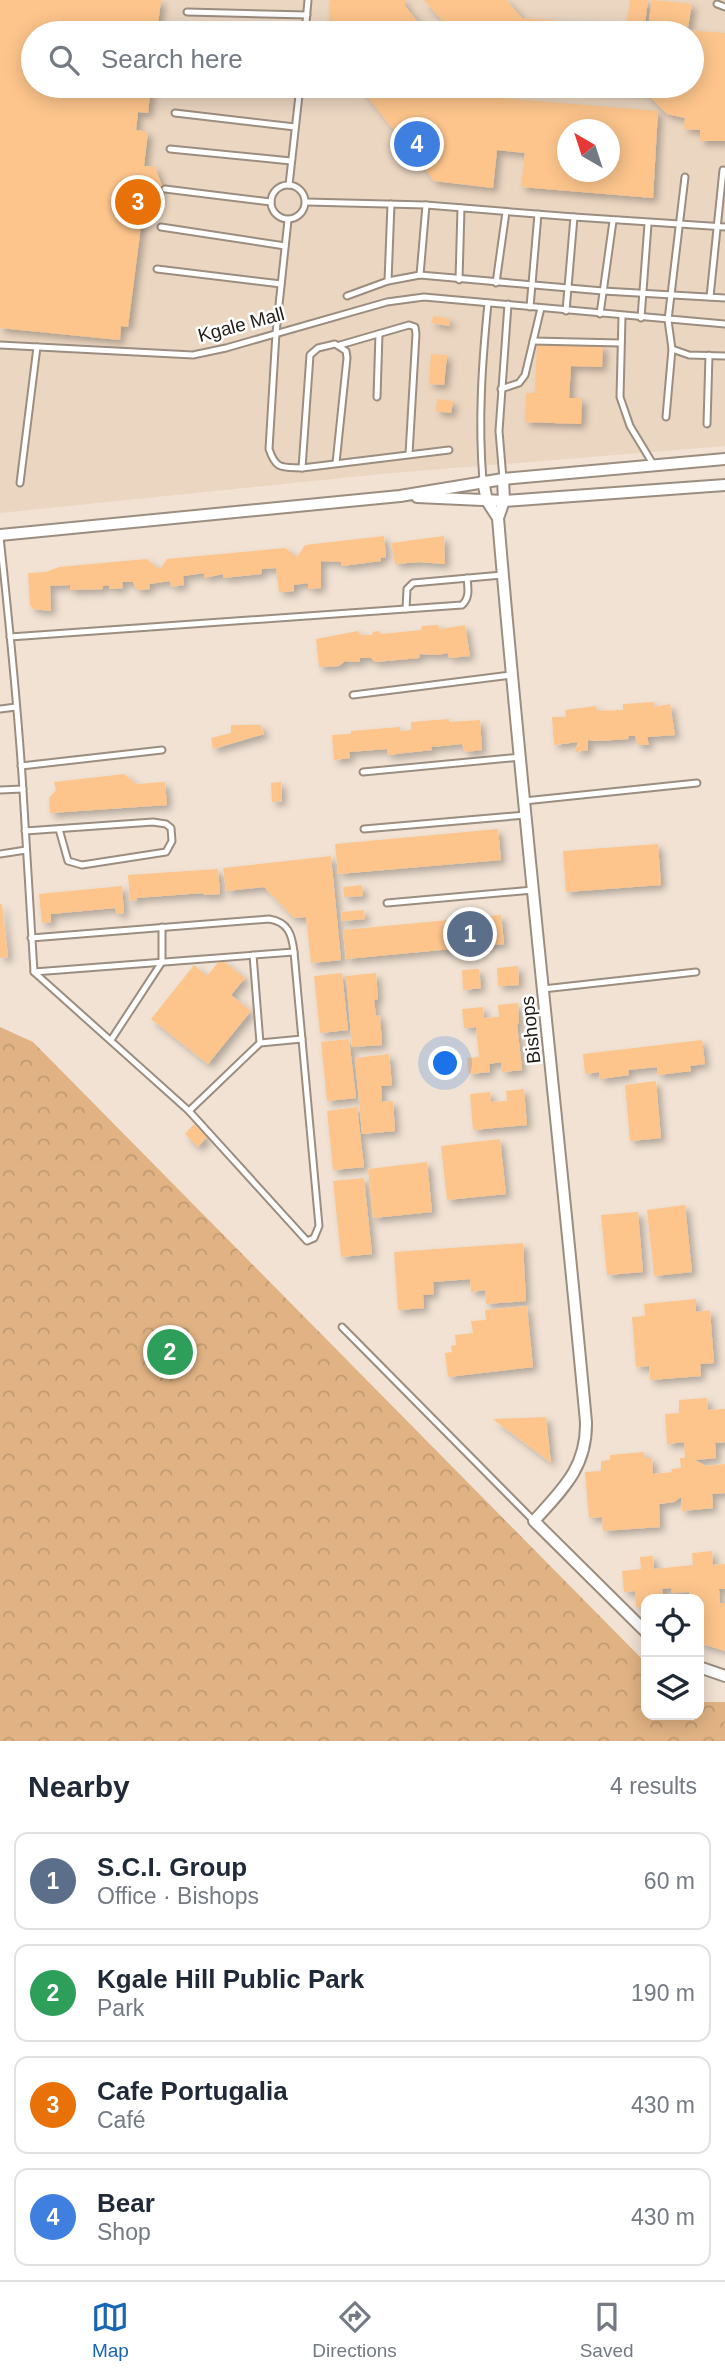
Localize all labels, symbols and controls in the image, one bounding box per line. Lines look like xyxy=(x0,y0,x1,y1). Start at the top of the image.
search box xyxy=(21,21,704,98)
icon: search xyxy=(45,41,83,79)
text: Search here xyxy=(101,44,243,74)
pin: 4 xyxy=(394,118,440,170)
north arrow xyxy=(557,119,620,182)
pin: 3 xyxy=(115,176,161,228)
street label: Kgale Mall xyxy=(196,303,287,346)
pin: 1 xyxy=(447,908,493,960)
street label: Bishops xyxy=(517,995,544,1065)
your location xyxy=(428,1046,462,1080)
pin: 2 xyxy=(147,1326,193,1378)
map controls xyxy=(641,1594,704,1720)
button: locate xyxy=(641,1594,704,1657)
button: layers xyxy=(641,1657,704,1720)
text: Nearby xyxy=(28,1770,130,1803)
text: 4 results xyxy=(610,1773,697,1799)
text: S.C.I. Group xyxy=(97,1852,247,1882)
text: 1 xyxy=(47,1868,59,1894)
text: 60 m xyxy=(644,1868,695,1894)
text: Office · Bishops xyxy=(97,1883,259,1909)
text: Kgale Hill Public Park xyxy=(97,1964,364,1994)
text: 2 xyxy=(47,1980,59,2006)
text: 190 m xyxy=(631,1980,695,2006)
text: Park xyxy=(97,1995,144,2021)
text: Cafe Portugalia xyxy=(97,2076,288,2106)
text: 3 xyxy=(47,2092,59,2118)
text: 430 m xyxy=(631,2092,695,2118)
text: Café xyxy=(97,2107,146,2133)
text: Bear xyxy=(97,2188,155,2218)
text: 4 xyxy=(47,2204,59,2230)
text: 430 m xyxy=(631,2204,695,2230)
text: Shop xyxy=(97,2219,151,2245)
tab: Map xyxy=(91,2298,129,2362)
tab: Directions xyxy=(312,2298,397,2362)
tab: Saved xyxy=(580,2298,634,2362)

